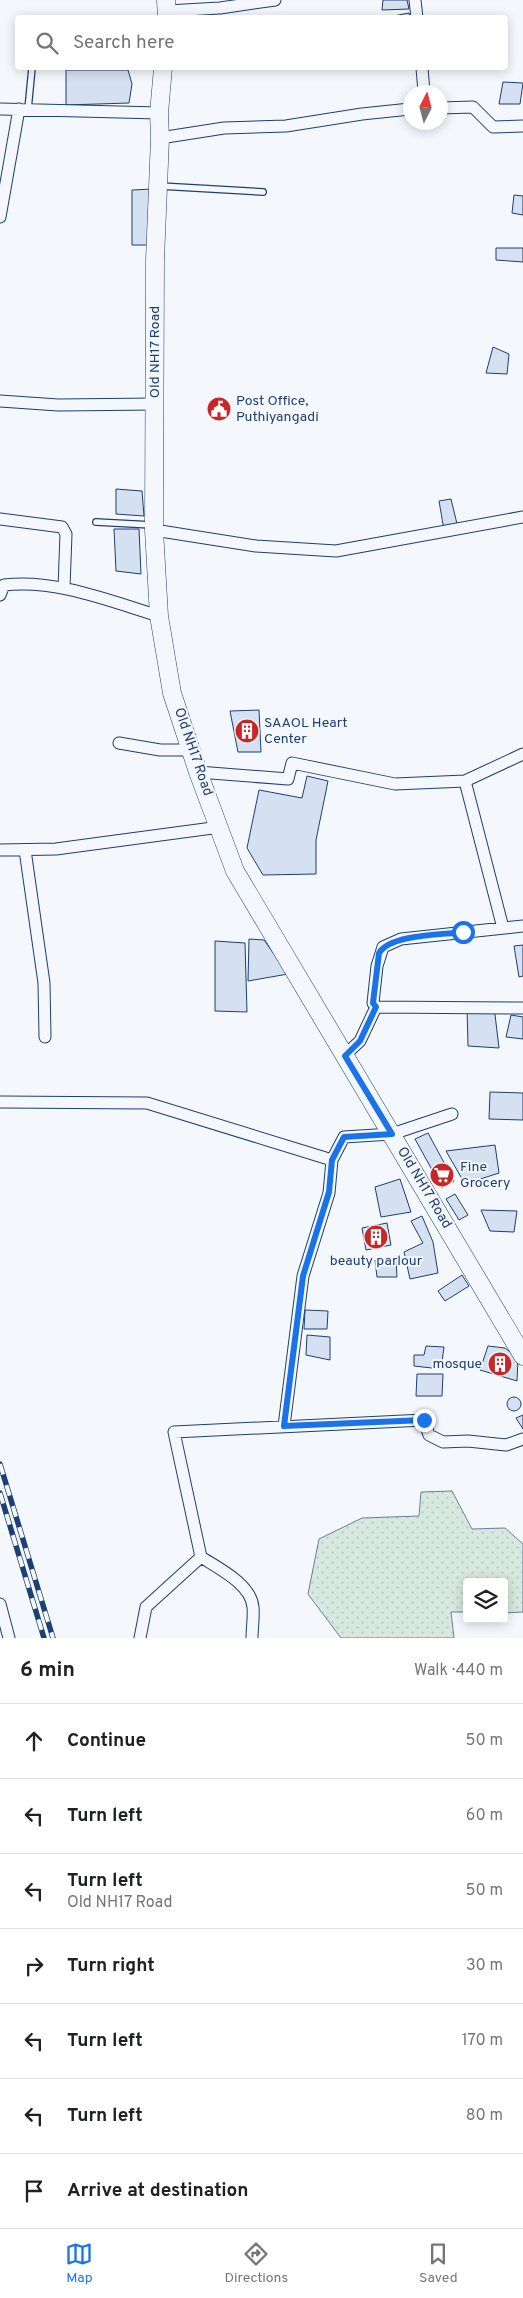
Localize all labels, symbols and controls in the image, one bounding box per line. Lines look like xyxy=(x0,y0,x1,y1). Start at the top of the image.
search box xyxy=(15,15,508,70)
icon: search xyxy=(33,29,61,57)
text: Search here xyxy=(73,31,175,55)
north arrow xyxy=(403,85,448,130)
street label: Old NH17 Road xyxy=(147,306,164,398)
place label: Post Office, Puthiyangadi xyxy=(236,393,319,426)
public building icon: Post Office, Puthiyangadi xyxy=(206,396,232,422)
street label: Old NH17 Road xyxy=(170,706,216,798)
place label: SAAOL Heart Center xyxy=(264,715,348,748)
building icon: SAAOL Heart Center xyxy=(234,718,260,744)
route start xyxy=(452,921,475,944)
street label: Old NH17 Road xyxy=(393,1144,455,1232)
place label: Fine Grocery xyxy=(460,1159,511,1192)
supermarket icon: Fine Grocery xyxy=(429,1162,455,1188)
building icon: beauty parlour xyxy=(363,1224,389,1250)
place label: beauty parlour xyxy=(330,1253,423,1270)
building icon: mosque xyxy=(487,1351,513,1377)
place label: mosque xyxy=(433,1356,482,1373)
route end xyxy=(413,1409,436,1432)
map controls xyxy=(463,1578,508,1623)
button: layers xyxy=(463,1578,508,1623)
text: 6 min xyxy=(20,1657,75,1684)
text: Walk · 440 m xyxy=(414,1661,503,1681)
icon: ahead xyxy=(20,1727,48,1755)
text: Continue xyxy=(67,1729,146,1753)
text: 50 m xyxy=(466,1731,503,1751)
icon: left xyxy=(20,1802,48,1830)
text: Turn left xyxy=(67,1804,143,1828)
text: 60 m xyxy=(466,1806,503,1826)
text: Turn left xyxy=(67,1869,143,1893)
icon: left xyxy=(20,1877,48,1905)
text: 50 m xyxy=(466,1881,503,1901)
text: Old NH17 Road xyxy=(67,1893,173,1913)
icon: right xyxy=(20,1952,48,1980)
text: Turn right xyxy=(67,1954,155,1978)
text: 30 m xyxy=(466,1956,503,1976)
icon: left xyxy=(20,2027,48,2055)
text: Turn left xyxy=(67,2029,143,2053)
text: 170 m xyxy=(462,2031,503,2051)
icon: left xyxy=(20,2102,48,2130)
text: Turn left xyxy=(67,2104,143,2128)
text: 80 m xyxy=(466,2106,503,2126)
icon: arrive xyxy=(20,2177,48,2205)
text: Arrive at destination xyxy=(67,2179,248,2203)
tab: Map xyxy=(65,2240,93,2287)
tab: Directions xyxy=(224,2240,288,2287)
tab: Saved xyxy=(419,2240,458,2287)

